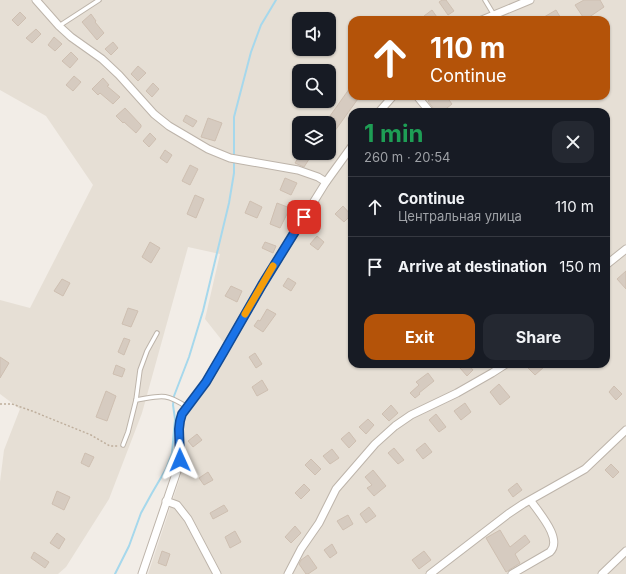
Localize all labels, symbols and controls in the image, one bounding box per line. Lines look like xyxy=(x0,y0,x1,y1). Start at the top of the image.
map controls xyxy=(292,12,336,160)
button: sound xyxy=(292,12,336,56)
text: 110 m xyxy=(430,31,505,65)
icon: ahead xyxy=(364,32,416,84)
button: search xyxy=(292,64,336,108)
text: Continue xyxy=(430,65,507,86)
button: layers xyxy=(292,116,336,160)
text: 1 min xyxy=(364,119,423,148)
button: close xyxy=(552,121,594,163)
text: 260 m · 20:54 xyxy=(364,149,450,165)
text: Continue xyxy=(398,189,465,208)
icon: ahead xyxy=(364,196,386,218)
text: 110 m xyxy=(555,197,594,216)
pin xyxy=(287,200,321,234)
icon: arrive xyxy=(293,206,315,228)
text: Центральная улица xyxy=(398,208,522,224)
icon: arrive xyxy=(364,256,386,278)
text: Arrive at destination xyxy=(398,257,547,276)
text: 150 m xyxy=(559,257,601,276)
button: Exit xyxy=(364,314,475,360)
button: Share xyxy=(483,314,594,360)
position arrow xyxy=(159,439,201,481)

